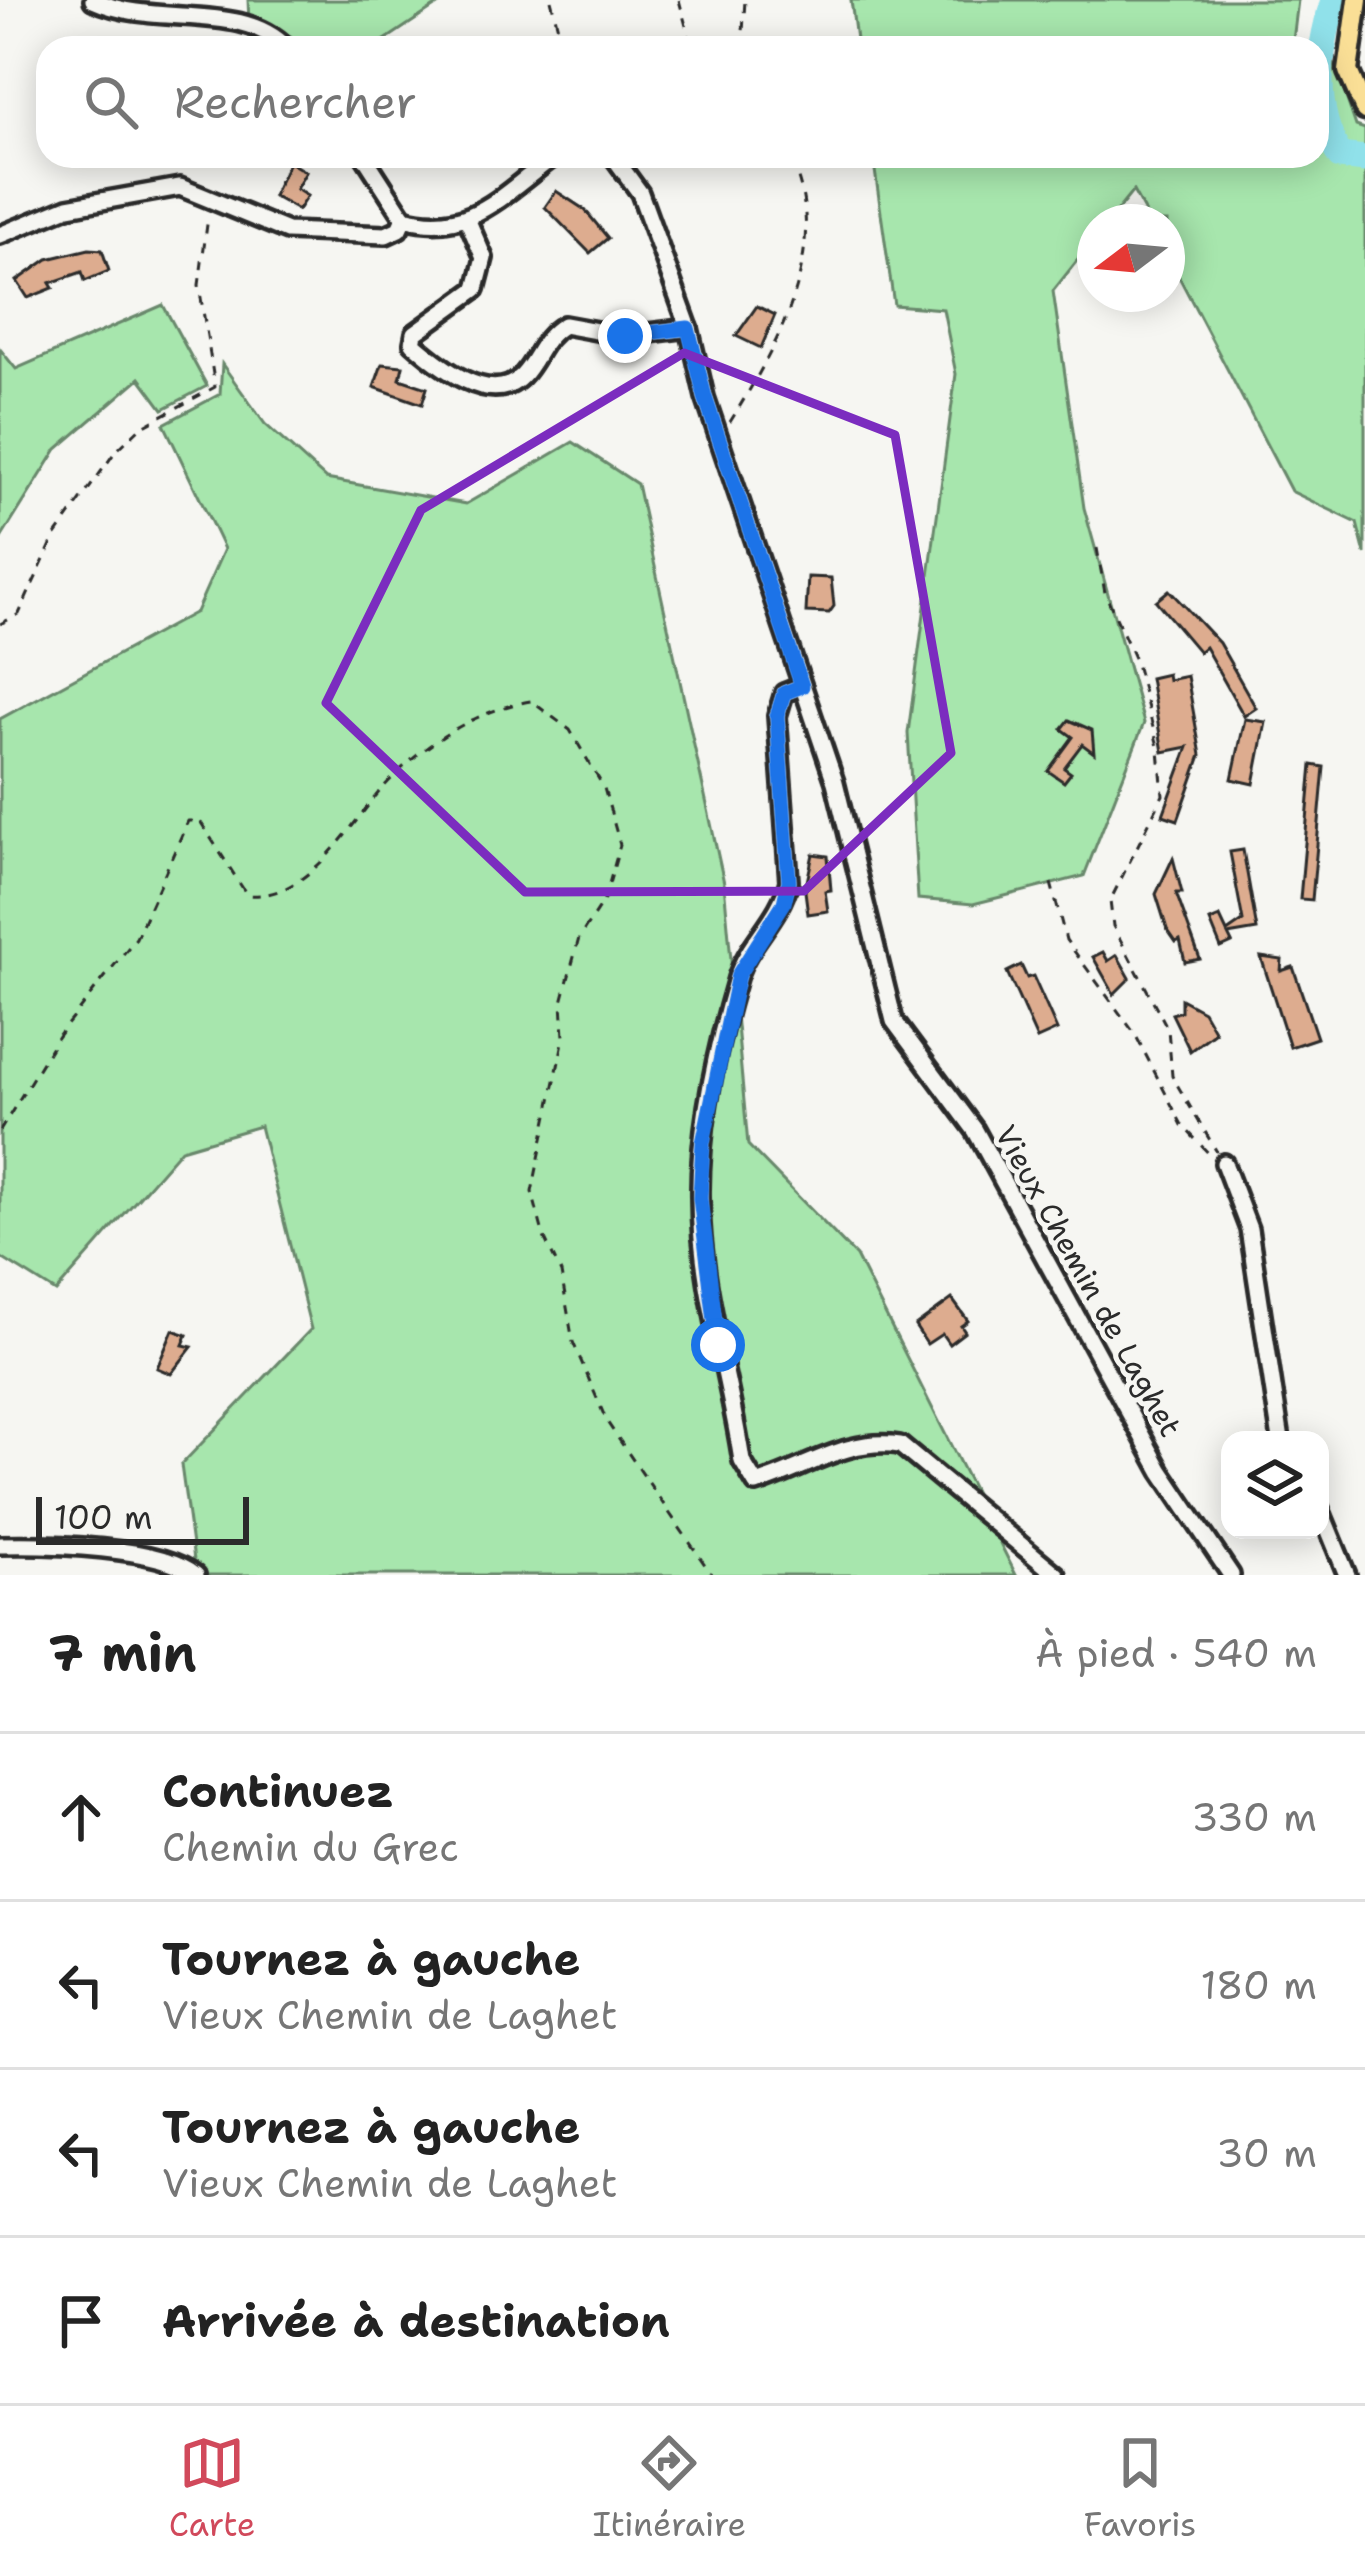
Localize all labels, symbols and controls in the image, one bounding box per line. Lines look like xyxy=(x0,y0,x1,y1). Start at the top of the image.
search box xyxy=(36,36,1329,168)
icon: search xyxy=(78,69,144,135)
text: Rechercher xyxy=(174,72,417,132)
north arrow xyxy=(1077,204,1185,312)
route end xyxy=(598,309,652,363)
street label: Vieux Chemin de Laghet xyxy=(986,1118,1191,1444)
route start xyxy=(691,1318,745,1372)
map controls xyxy=(1221,1431,1329,1539)
button: layers xyxy=(1221,1431,1329,1539)
scale bar xyxy=(36,1491,249,1544)
text: 100 m xyxy=(54,1495,153,1540)
text: 7 min xyxy=(48,1619,197,1687)
text: À pied · 540 m xyxy=(1035,1627,1317,1679)
text: Continuez xyxy=(162,1761,394,1821)
icon: ahead xyxy=(48,1784,114,1850)
text: 330 m xyxy=(1191,1791,1317,1843)
text: Chemin du Grec xyxy=(162,1821,459,1873)
text: Tournez à gauche xyxy=(162,1929,580,1989)
icon: left xyxy=(48,1952,114,2018)
text: 180 m xyxy=(1201,1959,1317,2011)
text: Vieux Chemin de Laghet xyxy=(162,1989,618,2041)
text: Tournez à gauche xyxy=(162,2097,580,2157)
icon: left xyxy=(48,2120,114,2186)
text: 30 m xyxy=(1216,2127,1317,2179)
text: Vieux Chemin de Laghet xyxy=(162,2157,618,2209)
icon: arrive xyxy=(48,2288,114,2354)
text: Arrivée à destination xyxy=(162,2291,670,2351)
tab: Carte xyxy=(169,2430,255,2547)
tab: Itinéraire xyxy=(593,2430,746,2547)
tab: Favoris xyxy=(1084,2430,1196,2547)

